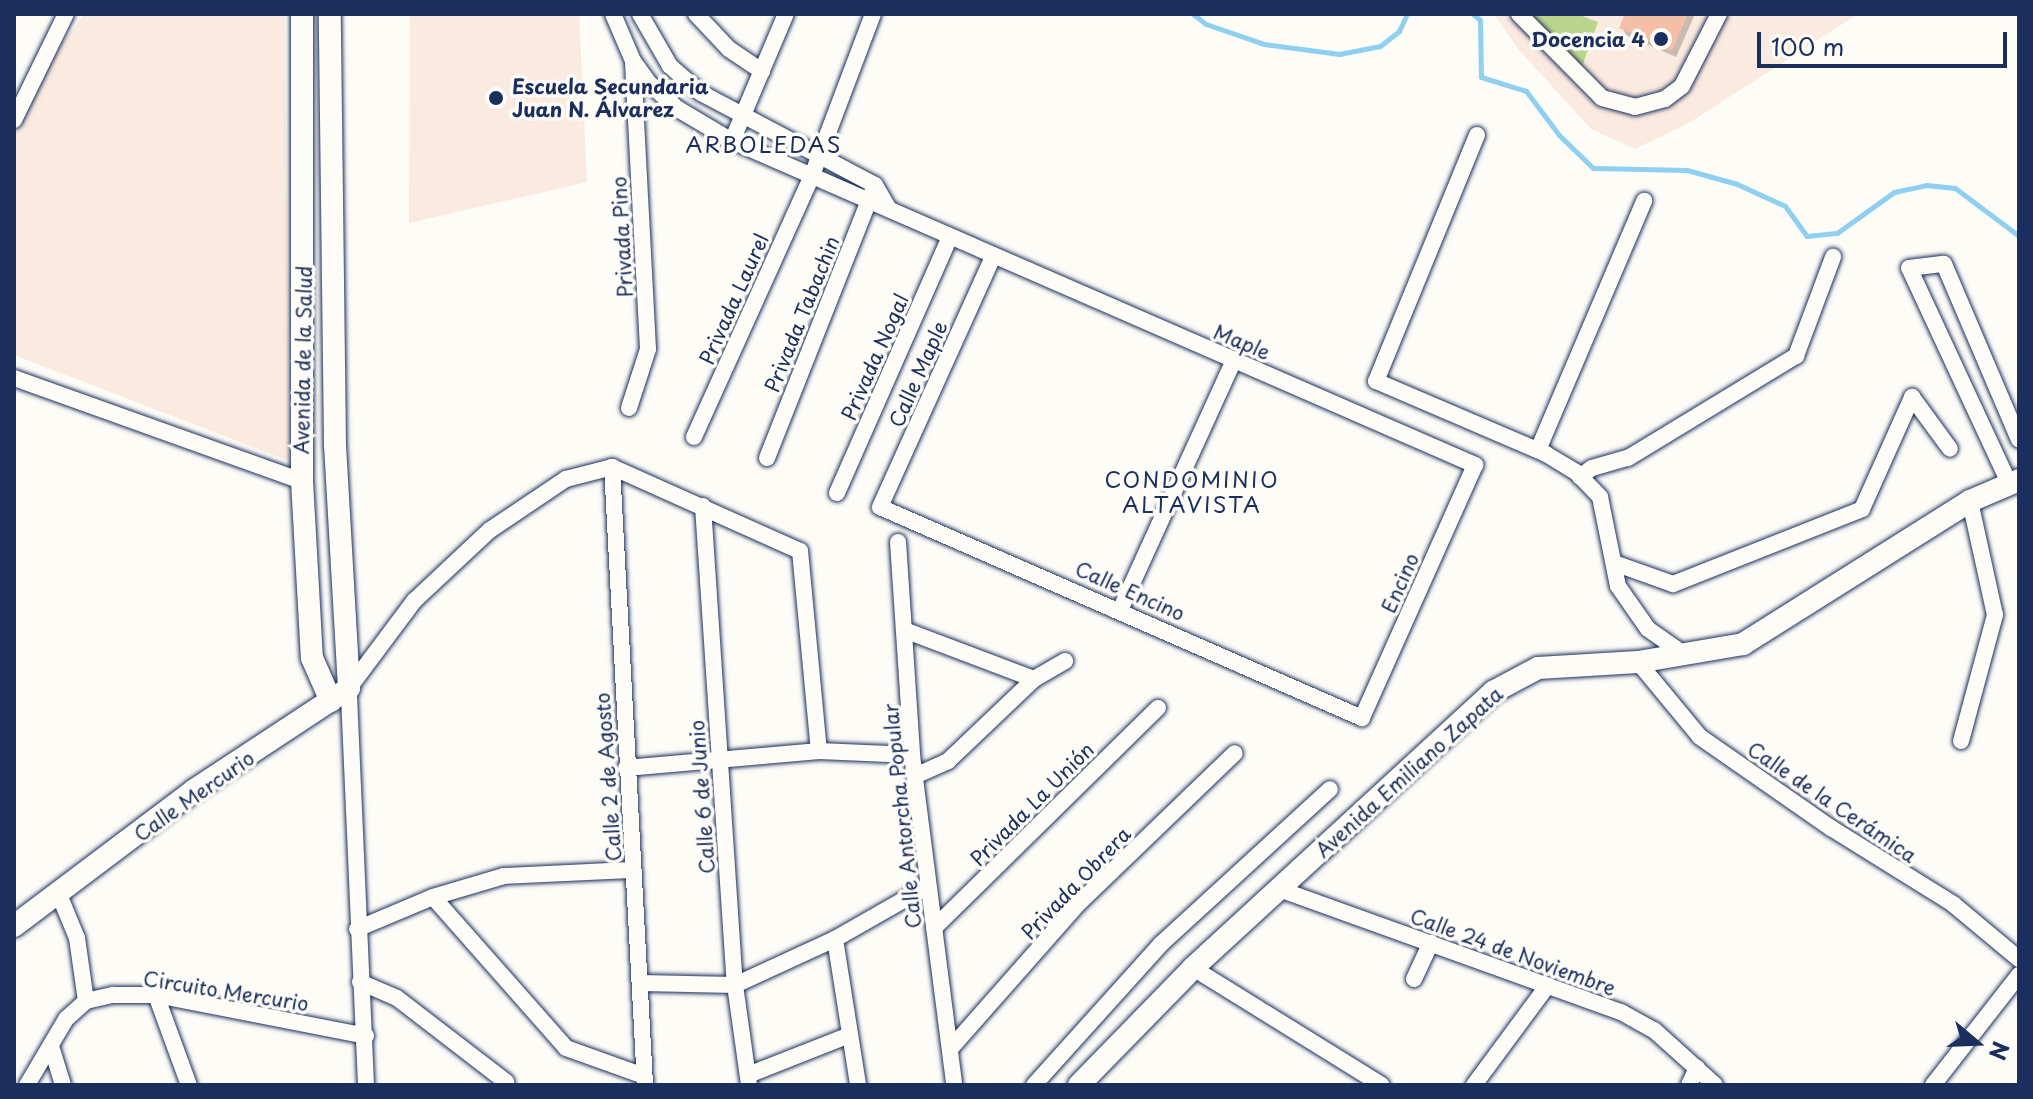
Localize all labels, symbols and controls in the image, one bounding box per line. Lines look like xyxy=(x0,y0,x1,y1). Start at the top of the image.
scale bar xyxy=(1761,16,2011,66)
place label: Docencia 4 xyxy=(1530,27,1645,51)
text: 100 m xyxy=(1771,28,1844,64)
marker: Docencia 4 xyxy=(1652,30,1670,48)
place label: Escuela Secundaria Juan N. Álvarez xyxy=(512,74,711,121)
marker: Escuela Secundaria Juan N. Álvarez xyxy=(487,89,505,107)
district label: ARBOLEDAS xyxy=(686,131,842,157)
street label: Privada Pino xyxy=(607,176,637,298)
street label: Privada Laurel xyxy=(695,231,773,367)
street label: Privada Tabachin xyxy=(760,233,844,395)
street label: Avenida de la Salud xyxy=(289,265,317,455)
street label: Privada Nogal xyxy=(836,290,914,424)
street label: Calle Maple xyxy=(884,317,952,431)
street label: Maple xyxy=(1210,319,1274,365)
district label: CONDOMINIO ALTAVISTA xyxy=(1104,465,1280,516)
street label: Encino xyxy=(1376,549,1424,617)
street label: Calle Encino xyxy=(1071,556,1189,626)
street label: Avenida Emiliano Zapata xyxy=(1311,682,1507,862)
street label: Calle 2 de Agosto xyxy=(590,691,626,863)
street label: Calle Antorcha Popular xyxy=(878,703,926,929)
street label: Calle 6 de Junio xyxy=(685,718,719,876)
street label: Calle de la Cerámica xyxy=(1742,736,1922,868)
street label: Privada La Unión xyxy=(965,737,1099,871)
street label: Calle Mercurio xyxy=(129,745,259,847)
street label: Privada Obrera xyxy=(1016,821,1136,945)
street label: Calle 24 de Noviembre xyxy=(1405,903,1621,1001)
street label: Circuito Mercurio xyxy=(141,966,311,1016)
north arrow xyxy=(1937,1003,2017,1083)
text: N xyxy=(1982,1037,2019,1065)

